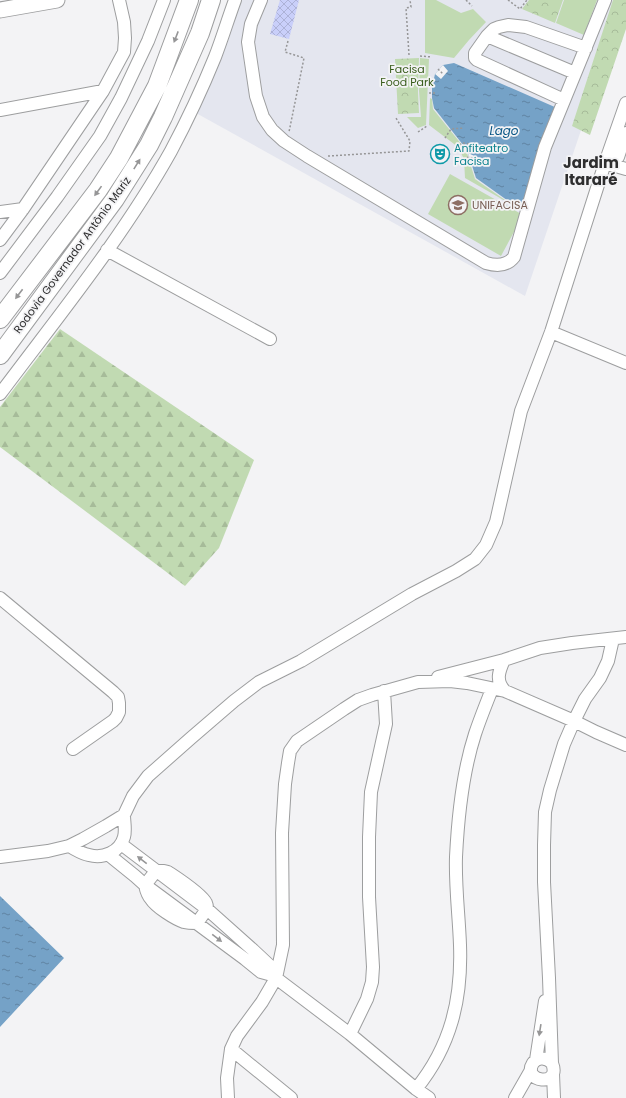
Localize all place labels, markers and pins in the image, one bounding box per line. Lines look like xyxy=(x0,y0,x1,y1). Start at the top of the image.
place label: Anfiteatro Facisa xyxy=(454,140,508,169)
theatre icon: Anfiteatro Facisa xyxy=(429,143,451,165)
school or university icon: UNIFACISA xyxy=(447,194,469,216)
place label: UNIFACISA xyxy=(472,197,528,213)

